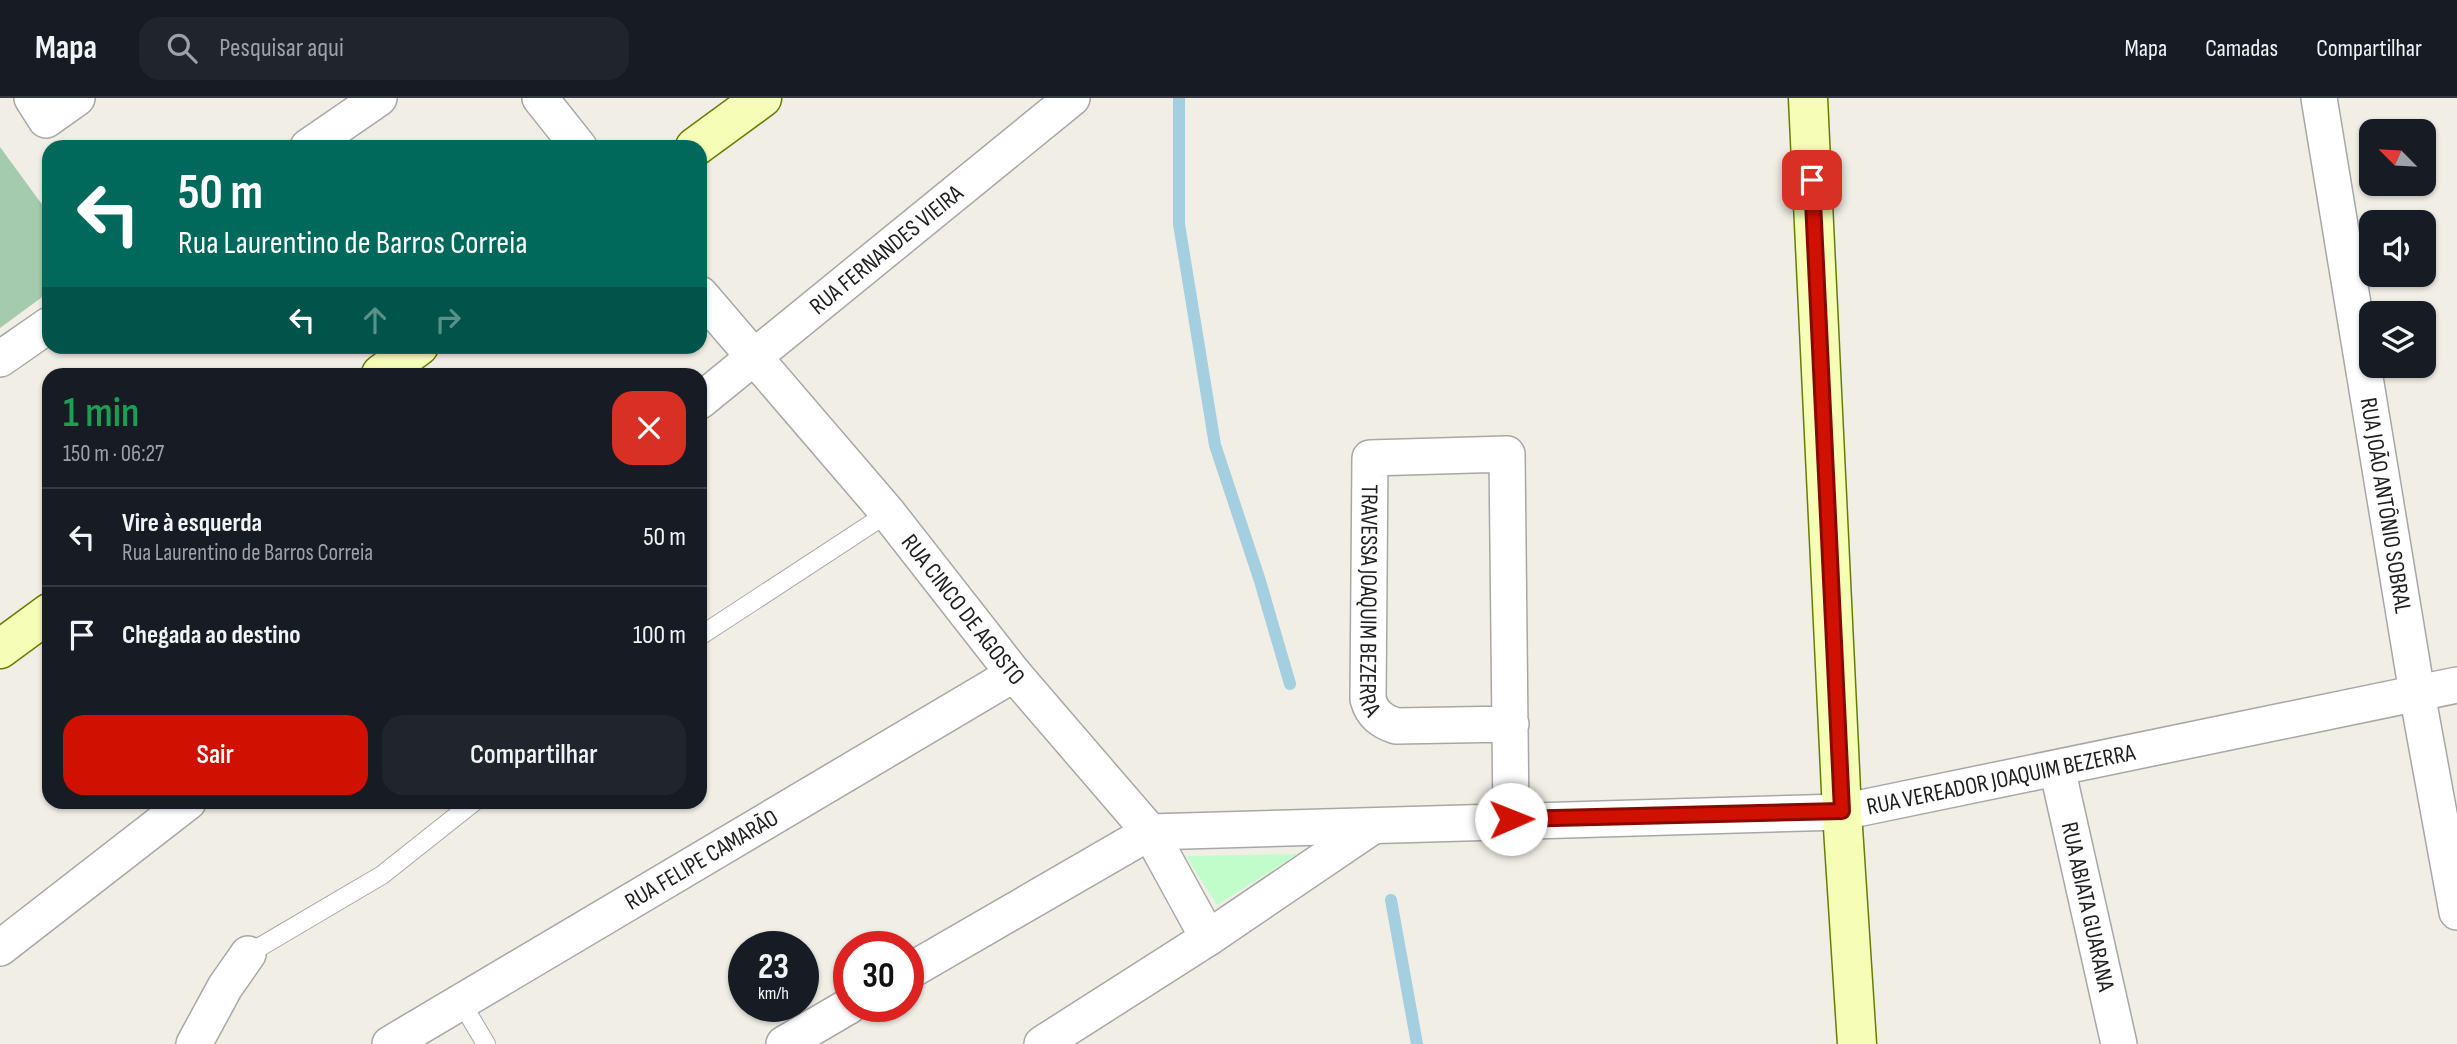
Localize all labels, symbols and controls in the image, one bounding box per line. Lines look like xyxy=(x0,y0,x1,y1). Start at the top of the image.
search box xyxy=(139,17,629,80)
text: Mapa xyxy=(35,28,97,68)
icon: search xyxy=(163,29,201,67)
text: Pesquisar aqui xyxy=(219,33,344,64)
text: Mapa xyxy=(2125,34,2167,63)
text: Camadas xyxy=(2205,34,2278,63)
text: Compartilhar xyxy=(2316,34,2422,63)
north arrow xyxy=(2359,119,2436,196)
map controls xyxy=(2359,119,2436,378)
pin xyxy=(1782,150,1842,210)
icon: arrive xyxy=(1793,161,1831,199)
text: 50 m xyxy=(178,164,263,223)
icon: left xyxy=(63,168,154,259)
street label: RUA FERNANDES VIEIRA xyxy=(803,178,969,320)
button: sound xyxy=(2359,210,2436,287)
text: Rua Laurentino de Barros Correia xyxy=(178,224,528,263)
icon: left xyxy=(283,301,321,339)
icon: ahead xyxy=(356,301,394,339)
icon: right xyxy=(429,301,467,339)
button: layers xyxy=(2359,301,2436,378)
text: 1 min xyxy=(63,388,139,439)
button: close xyxy=(612,391,686,465)
street label: RUA JOÃO ANTÔNIO SOBRAL xyxy=(2354,395,2418,616)
text: 150 m · 06:27 xyxy=(63,440,164,468)
street label: TRAVESSA JOAQUIM BEZERRA xyxy=(1353,484,1388,722)
text: Vire à esquerda xyxy=(122,508,262,539)
icon: left xyxy=(63,518,101,556)
text: 50 m xyxy=(643,522,686,553)
street label: RUA CINCO DE AGOSTO xyxy=(895,528,1031,691)
text: Rua Laurentino de Barros Correia xyxy=(122,539,373,567)
icon: arrive xyxy=(63,616,101,654)
text: Chegada ao destino xyxy=(122,620,301,651)
text: 100 m xyxy=(633,620,686,651)
button: Sair xyxy=(63,715,368,795)
button: Compartilhar xyxy=(382,715,686,795)
street label: RUA VEREADOR JOAQUIM BEZERRA xyxy=(1864,737,2138,821)
position arrow xyxy=(1474,782,1548,856)
street label: RUA FELIPE CAMARÃO xyxy=(620,803,783,916)
street label: RUA ABIATA GUARANA xyxy=(2055,819,2121,995)
speed limit sign: 30 xyxy=(833,931,924,1022)
text: 23 xyxy=(758,946,789,989)
text: km/h xyxy=(758,983,789,1004)

